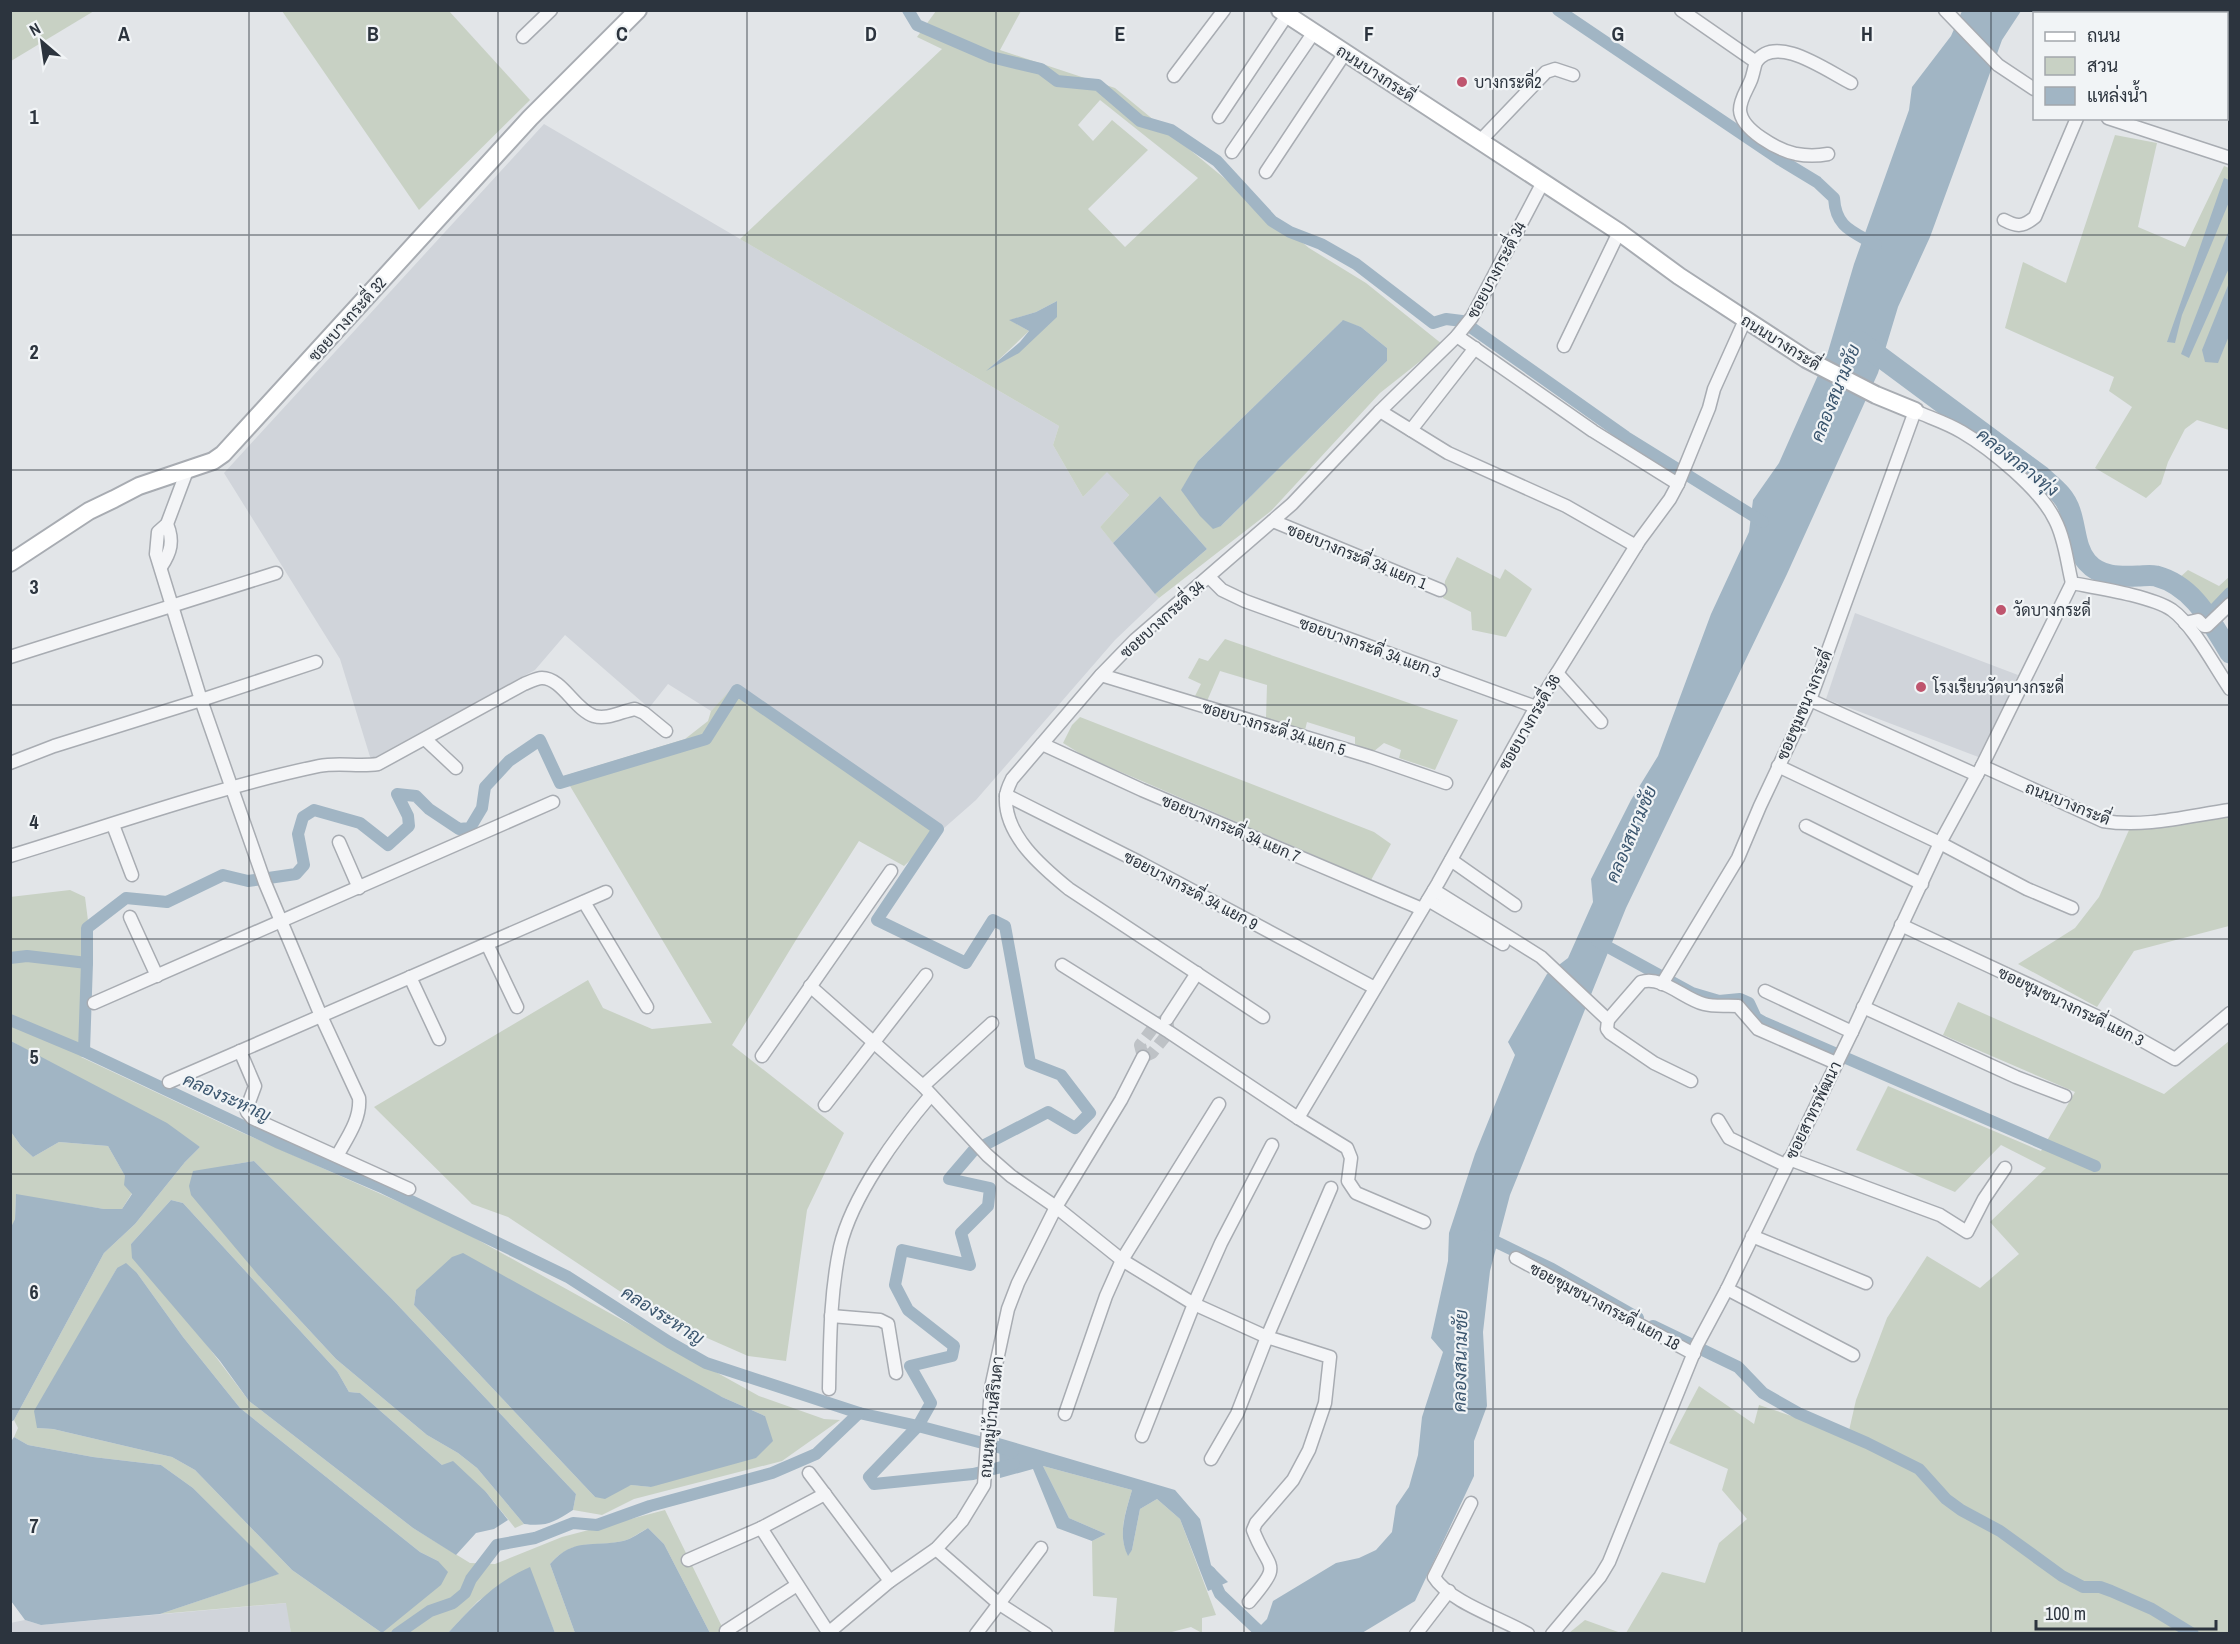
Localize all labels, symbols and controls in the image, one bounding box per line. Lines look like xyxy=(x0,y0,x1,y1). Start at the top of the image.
north arrow xyxy=(12,12,72,72)
legend xyxy=(2033,12,2228,120)
text: N xyxy=(25,17,44,41)
text: A xyxy=(118,20,130,47)
text: B xyxy=(367,20,379,47)
text: C xyxy=(616,20,628,47)
text: D xyxy=(865,20,877,47)
text: E xyxy=(1115,20,1126,47)
text: F xyxy=(1364,20,1374,47)
text: G xyxy=(1612,20,1624,47)
text: H xyxy=(1861,20,1873,47)
text: ถนน xyxy=(2087,23,2120,48)
street label: ถนนบางกระดี่ xyxy=(1332,37,1421,107)
text: สวน xyxy=(2087,53,2118,78)
place label: บางกระดี่2 xyxy=(1474,68,1542,93)
marker: บางกระดี่2 xyxy=(1455,75,1469,89)
text: แหล่งน้ำ xyxy=(2087,80,2148,108)
text: 1 xyxy=(29,103,39,130)
street label: ซอยบางกระดี่ 34 xyxy=(1459,216,1531,322)
street label: ซอยบางกระดี่ 32 xyxy=(301,270,391,366)
street label: ถนนบางกระดี่ xyxy=(1737,306,1827,375)
text: 2 xyxy=(29,338,39,365)
water label: คลองสนามชัย xyxy=(1804,341,1866,445)
water label: คลองกลางทุ่ง xyxy=(1972,422,2064,502)
street label: ซอยบางกระดี่ 34 แยก 1 xyxy=(1284,515,1432,594)
text: 3 xyxy=(29,573,39,600)
street label: ซอยบางกระดี่ 34 xyxy=(1113,573,1209,663)
place label: วัดบางกระดี่ xyxy=(2013,596,2091,621)
marker: วัดบางกระดี่ xyxy=(1994,603,2008,617)
street label: ซอยบางกระดี่ 34 แยก 3 xyxy=(1296,608,1445,683)
street label: ซอยชุมชนางกระดี่ xyxy=(1768,645,1838,764)
street label: ซอยบางกระดี่ 36 xyxy=(1490,669,1565,774)
place label: โรงเรียนวัดบางกระดี่ xyxy=(1932,673,2064,698)
marker: โรงเรียนวัดบางกระดี่ xyxy=(1914,680,1928,694)
street label: ซอยบางกระดี่ 34 แยก 5 xyxy=(1199,693,1349,760)
street label: ถนนบางกระดี่ xyxy=(2022,773,2115,830)
water label: คลองสนามชัย xyxy=(1599,782,1663,886)
street label: ซอยบางกระดี่ 34 แยก 7 xyxy=(1158,786,1305,867)
text: 4 xyxy=(29,808,39,835)
street label: ซอยบางกระดี่ 34 แยก 9 xyxy=(1120,843,1263,935)
street label: ซอยชุมชนางกระดี่ แยก 3 xyxy=(1994,958,2149,1052)
text: 5 xyxy=(29,1043,39,1070)
street label: ซอยสาทรพัฒนา xyxy=(1780,1057,1846,1163)
water label: คลองระหาญ xyxy=(179,1067,275,1127)
street label: ซอยชุมชนางกระดี่ แยก 18 xyxy=(1525,1254,1685,1356)
text: 6 xyxy=(29,1278,39,1305)
water label: คลองระหาญ xyxy=(617,1280,709,1350)
water label: คลองสนามชัย xyxy=(1447,1309,1473,1413)
street label: ถนนหมู่บ้านสิรินดา xyxy=(974,1355,1009,1479)
text: 7 xyxy=(29,1512,39,1539)
scale bar xyxy=(2036,1593,2216,1631)
text: 100 m xyxy=(2045,1601,2086,1626)

